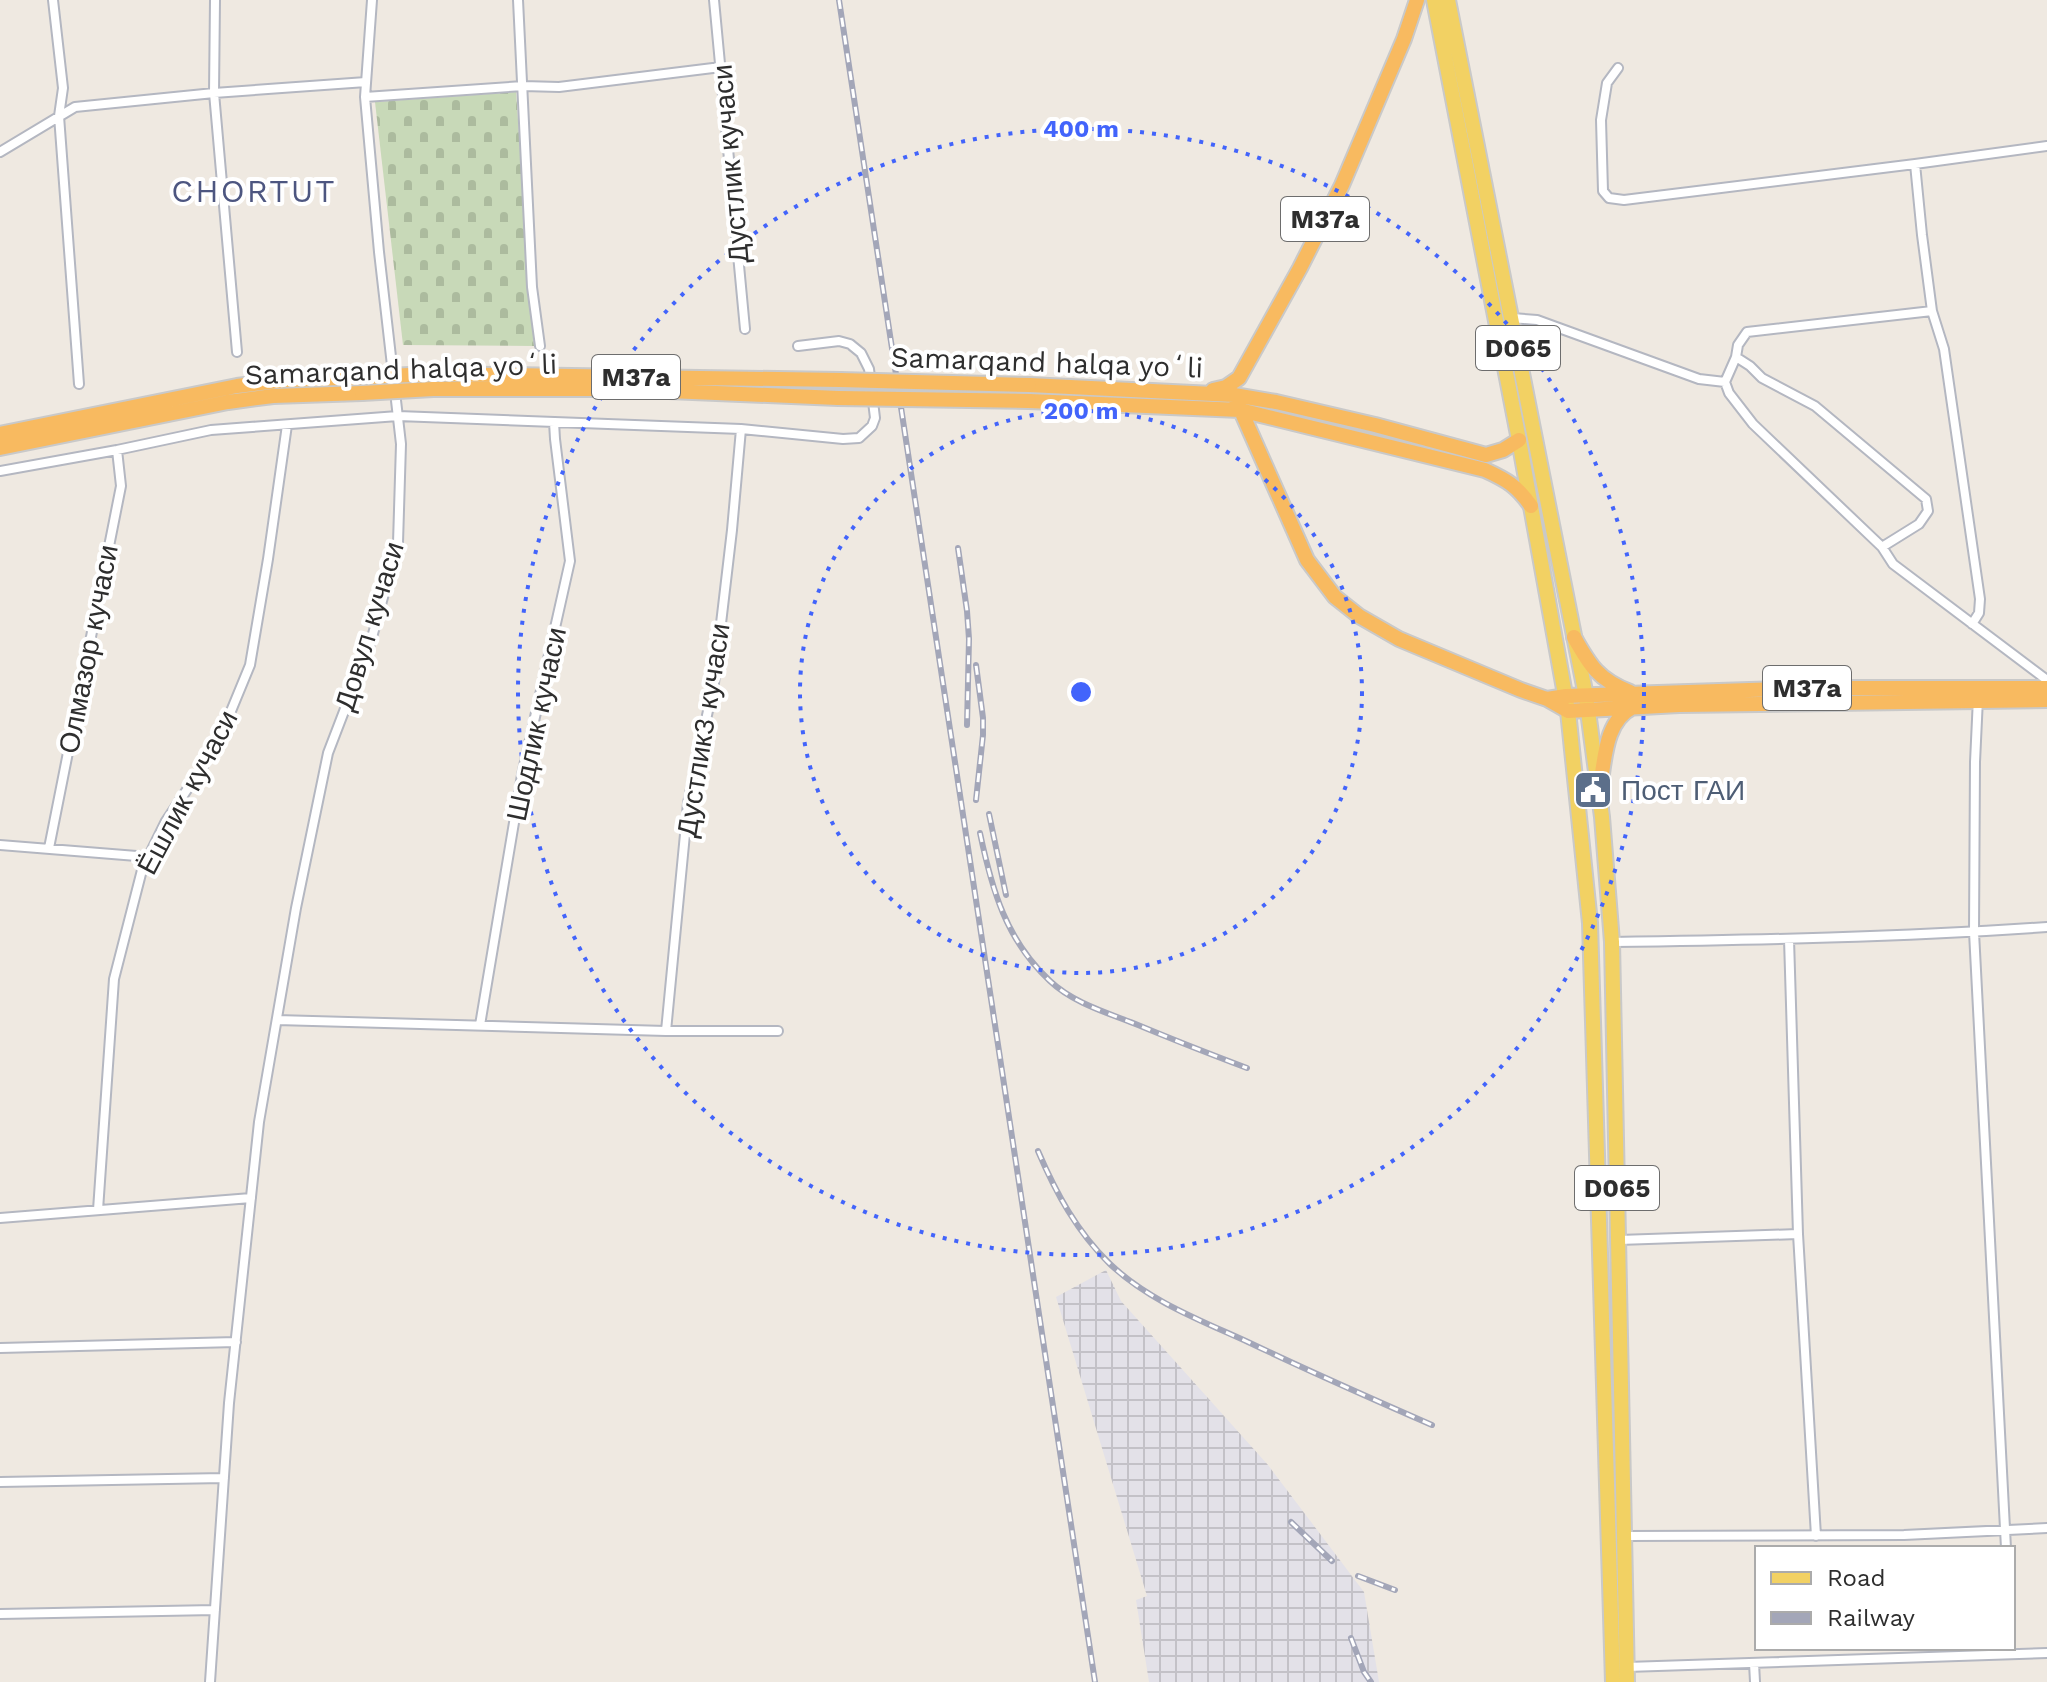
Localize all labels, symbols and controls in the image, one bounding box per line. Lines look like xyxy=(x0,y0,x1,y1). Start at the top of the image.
street label: Дустлик кучаси xyxy=(705,63,756,265)
text: 400 m xyxy=(1043,115,1119,143)
district label: CHORTUT xyxy=(171,172,337,210)
road number: M37a xyxy=(1281,197,1369,241)
road number: D065 xyxy=(1476,326,1560,370)
street label: Samarqand halqa yoʻli xyxy=(890,341,1204,384)
street label: Samarqand halqa yoʻli xyxy=(244,348,558,391)
road number: M37a xyxy=(592,355,680,399)
text: 200 m xyxy=(1044,397,1118,425)
street label: Довул кучаси xyxy=(328,538,411,715)
street label: Олмазор кучаси xyxy=(52,542,125,756)
street label: Дустлик3 кучаси xyxy=(670,621,737,839)
street label: Шодлик кучаси xyxy=(500,624,573,824)
road number: M37a xyxy=(1763,666,1851,710)
centre of rings xyxy=(1067,678,1095,706)
street label: Ёшлик кучаси xyxy=(130,704,245,880)
public building icon: Пост ГАИ xyxy=(1572,769,1614,811)
place label: Пост ГАИ xyxy=(1621,774,1745,807)
road number: D065 xyxy=(1575,1166,1659,1210)
legend xyxy=(1755,1546,2015,1650)
text: Road xyxy=(1827,1564,1886,1592)
text: Railway xyxy=(1827,1604,1916,1632)

